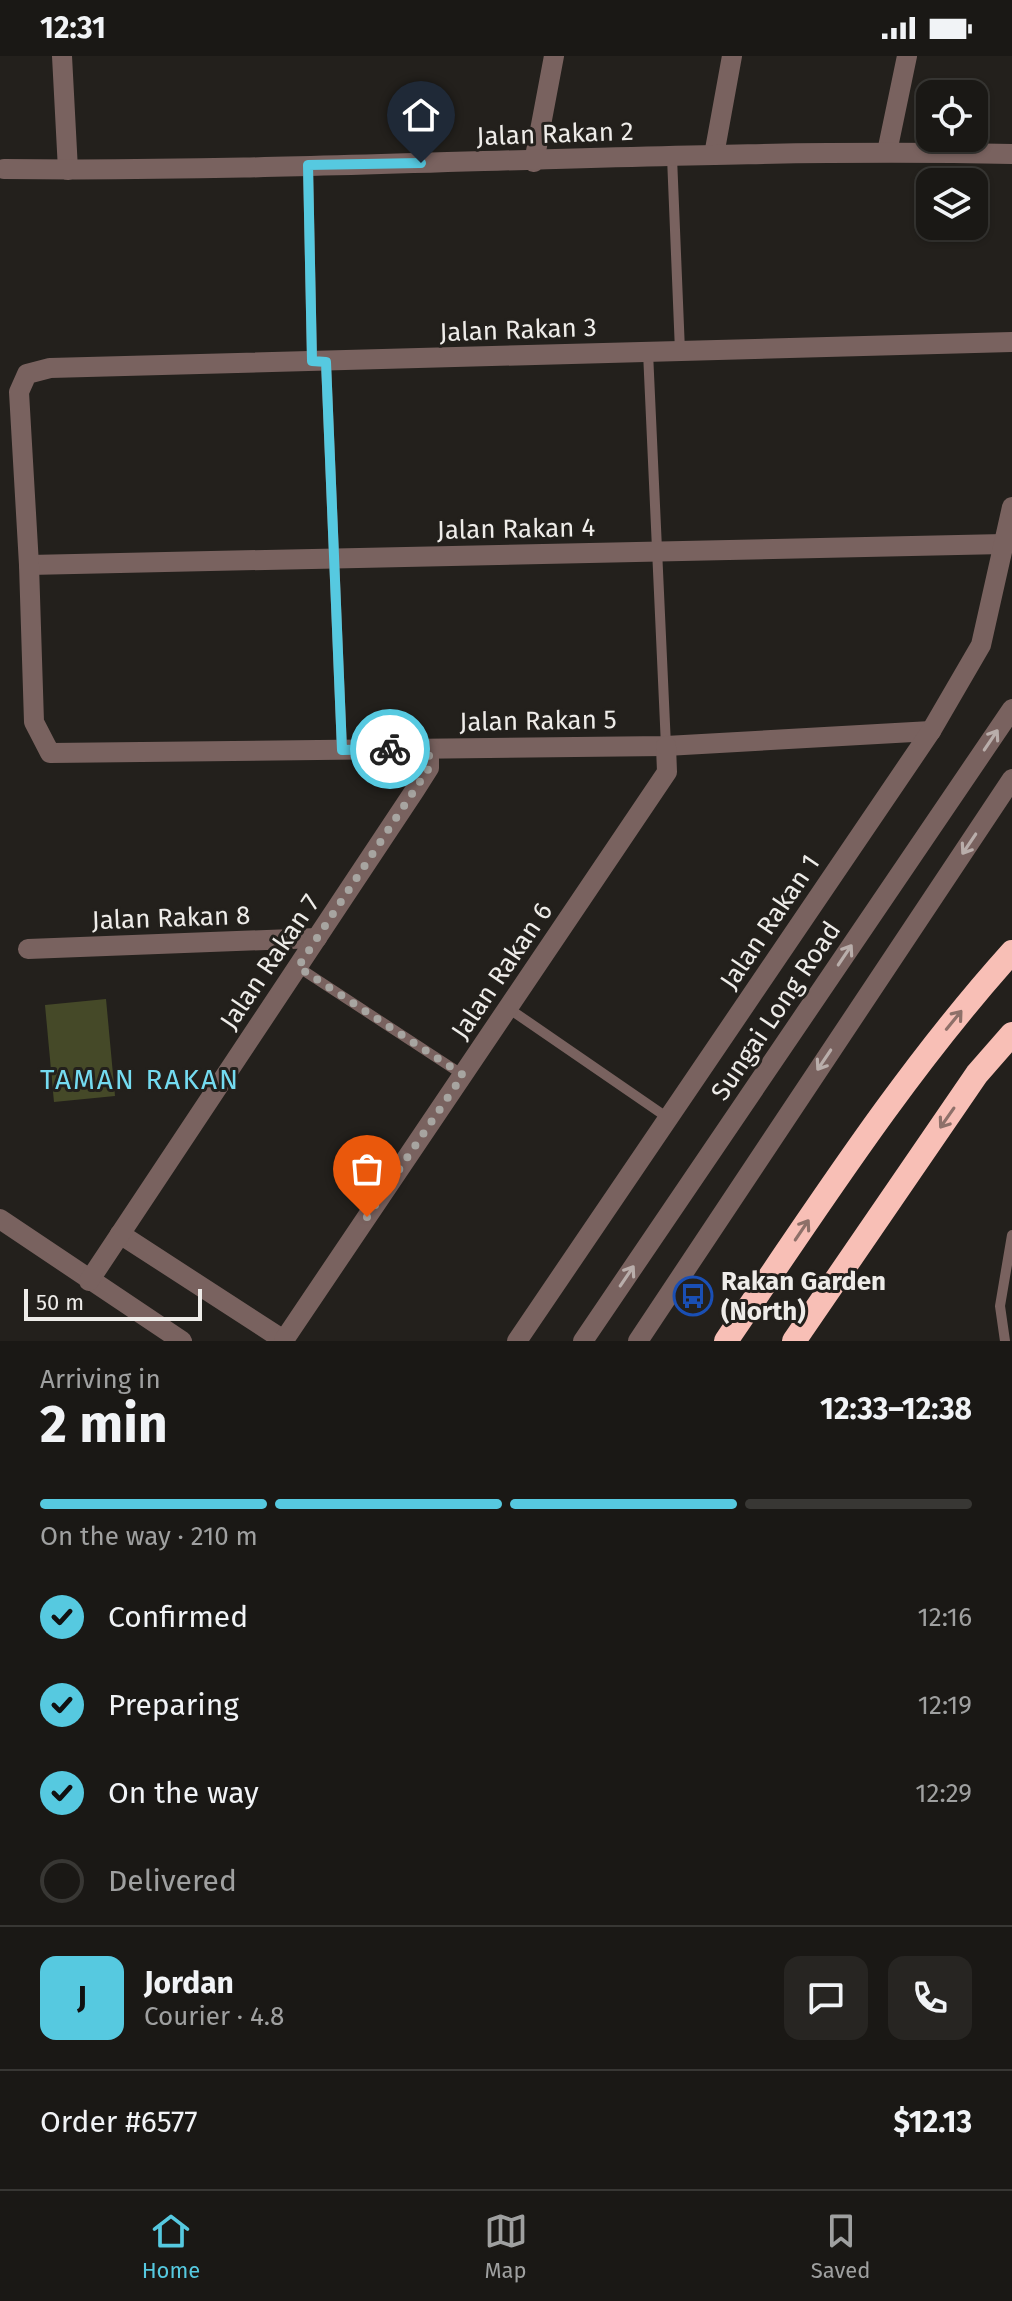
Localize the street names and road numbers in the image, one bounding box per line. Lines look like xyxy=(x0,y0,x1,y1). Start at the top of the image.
street label: Jalan Rakan 2 xyxy=(476,116,634,152)
street label: Jalan Rakan 3 xyxy=(439,312,597,348)
street label: Jalan Rakan 4 xyxy=(437,512,596,546)
street label: Jalan Rakan 5 xyxy=(459,704,617,738)
street label: Jalan Rakan 1 xyxy=(714,849,826,995)
street label: Jalan Rakan 7 xyxy=(214,889,326,1035)
street label: Jalan Rakan 6 xyxy=(445,897,559,1045)
street label: Jalan Rakan 8 xyxy=(91,900,251,936)
street label: Sungai Long Road xyxy=(705,916,847,1106)

